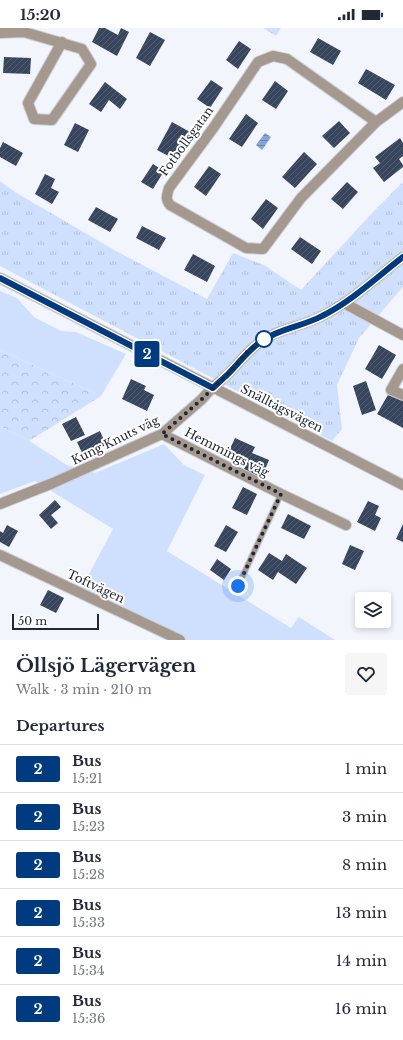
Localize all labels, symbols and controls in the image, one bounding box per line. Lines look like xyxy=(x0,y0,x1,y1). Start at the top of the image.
text: 15:20 xyxy=(20,5,61,24)
street label: Fotbollsgatan xyxy=(156,103,216,179)
unlabelled marker xyxy=(255,330,273,348)
line badge: 2 xyxy=(134,341,160,367)
text: 2 xyxy=(142,345,152,363)
street label: Snälltågsvägen xyxy=(238,381,326,435)
street label: Kung Knuts väg xyxy=(69,412,162,468)
street label: Hemmings väg xyxy=(182,424,272,480)
street label: Toftvägen xyxy=(65,566,127,606)
your location xyxy=(228,576,248,596)
map controls xyxy=(355,592,391,628)
button: layers xyxy=(355,592,391,628)
scale bar xyxy=(12,612,99,631)
text: 50 m xyxy=(18,614,47,628)
button: heart xyxy=(345,653,387,695)
text: Öllsjö Lägervägen xyxy=(16,654,196,677)
text: Walk · 3 min · 210 m xyxy=(16,681,152,698)
text: Departures xyxy=(16,716,105,735)
text: Bus xyxy=(72,751,102,770)
text: 1 min xyxy=(344,759,387,778)
text: 2 xyxy=(33,760,43,778)
text: 15:21 xyxy=(72,770,103,787)
text: Bus xyxy=(72,799,102,818)
text: 3 min xyxy=(342,807,387,826)
text: 2 xyxy=(33,808,43,826)
text: 15:23 xyxy=(72,818,105,835)
text: Bus xyxy=(72,847,102,866)
text: 8 min xyxy=(342,855,387,874)
text: 2 xyxy=(33,856,43,874)
text: 15:28 xyxy=(72,866,105,883)
text: Bus xyxy=(72,895,102,914)
text: 13 min xyxy=(335,903,387,922)
text: 2 xyxy=(33,904,43,922)
text: 15:33 xyxy=(72,914,105,931)
text: Bus xyxy=(72,943,102,962)
text: 14 min xyxy=(336,951,387,970)
text: 2 xyxy=(33,952,43,970)
text: 15:34 xyxy=(72,962,105,979)
text: Bus xyxy=(72,991,102,1010)
text: 16 min xyxy=(335,999,387,1018)
text: 2 xyxy=(33,1000,43,1018)
text: 15:36 xyxy=(72,1010,105,1027)

